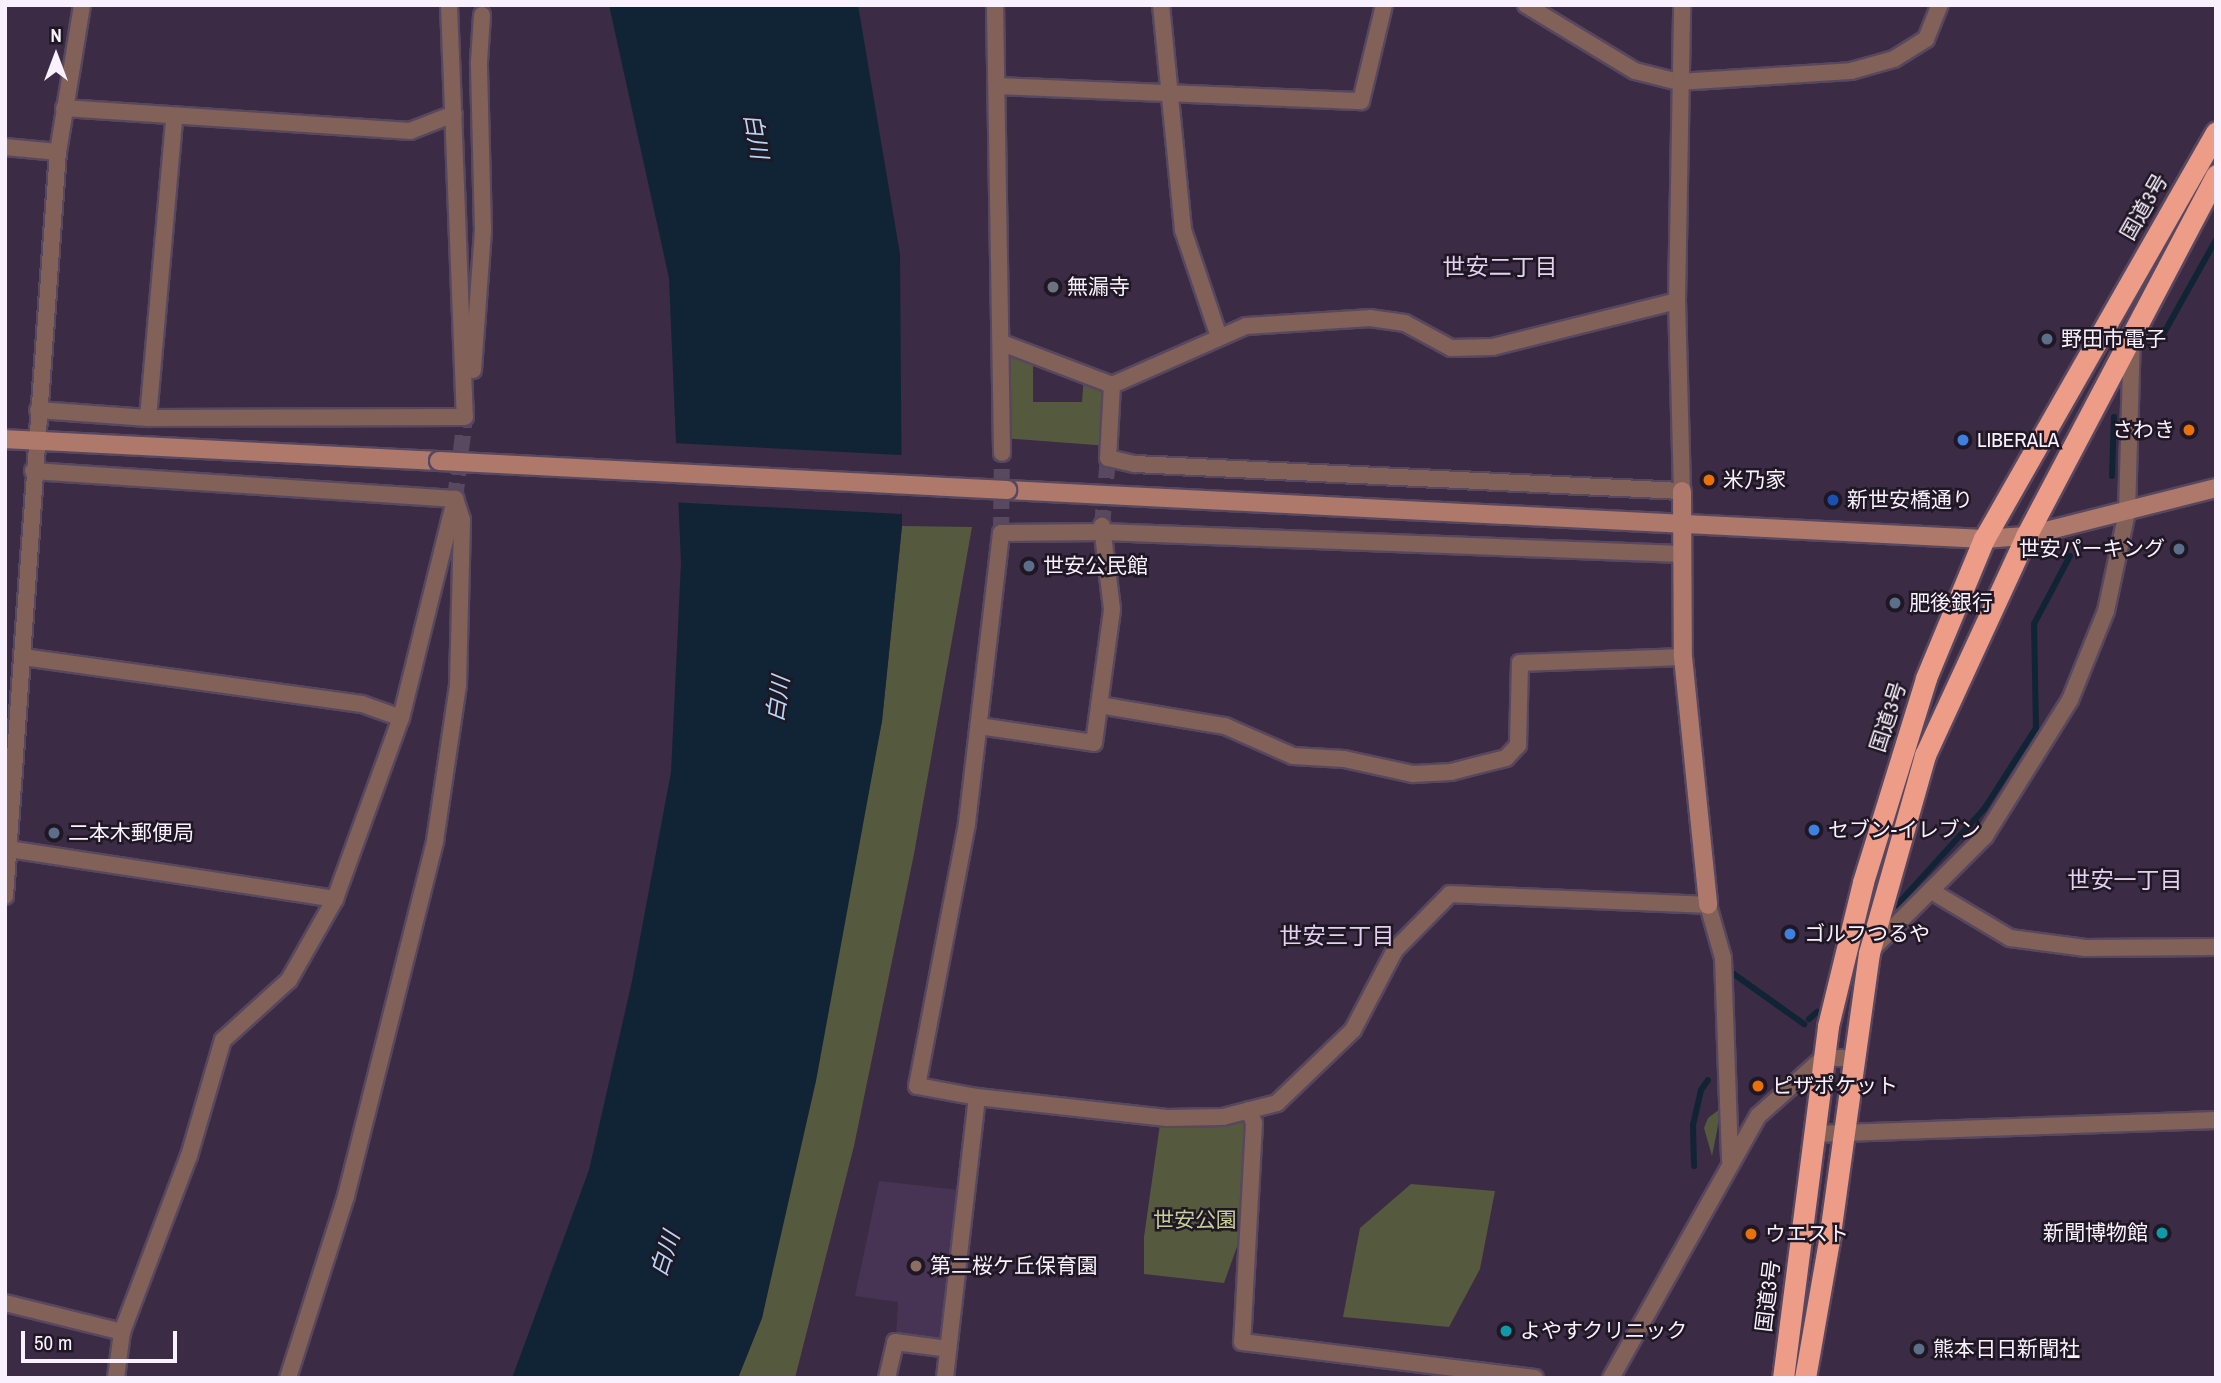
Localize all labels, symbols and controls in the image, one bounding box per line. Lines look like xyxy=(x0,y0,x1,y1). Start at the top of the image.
north arrow xyxy=(21,21,91,91)
text: N xyxy=(50,22,62,48)
water label: 白川 xyxy=(738,111,774,161)
street label: 国道3号 xyxy=(2115,169,2173,245)
district label: 世安二丁目 xyxy=(1443,253,1557,281)
place label: 無漏寺 xyxy=(1067,274,1130,300)
marker: 無漏寺 xyxy=(1045,279,1061,295)
place label: 野田市電子 xyxy=(2061,326,2166,352)
marker: 野田市電子 xyxy=(2039,331,2055,347)
place label: さわき xyxy=(2112,417,2175,443)
marker: さわき xyxy=(2181,422,2197,438)
place label: LIBERALA xyxy=(1977,427,2059,453)
marker: LIBERALA xyxy=(1955,432,1971,448)
place label: 米乃家 xyxy=(1723,467,1786,493)
marker: 米乃家 xyxy=(1701,472,1717,488)
place label: 新世安橋通り xyxy=(1847,487,1973,513)
marker: 新世安橋通り xyxy=(1825,492,1841,508)
place label: 世安パーキング xyxy=(2018,536,2165,562)
marker: 世安パーキング xyxy=(2171,541,2187,557)
place label: 世安公民館 xyxy=(1043,553,1148,579)
marker: 世安公民館 xyxy=(1021,558,1037,574)
place label: 肥後銀行 xyxy=(1909,590,1993,616)
marker: 肥後銀行 xyxy=(1887,595,1903,611)
water label: 白川 xyxy=(761,674,795,724)
street label: 国道3号 xyxy=(1865,679,1911,755)
place label: セブン-イレブン xyxy=(1828,817,1981,843)
place label: 二本木郵便局 xyxy=(68,820,194,846)
marker: セブン-イレブン xyxy=(1806,822,1822,838)
marker: 二本木郵便局 xyxy=(46,825,62,841)
district label: 世安一丁目 xyxy=(2068,866,2182,894)
place label: ゴルフつるや xyxy=(1804,921,1930,947)
district label: 世安三丁目 xyxy=(1280,922,1394,950)
marker: ゴルフつるや xyxy=(1782,926,1798,942)
place label: ピザポケット xyxy=(1772,1073,1898,1099)
marker: ピザポケット xyxy=(1750,1078,1766,1094)
park label: 世安公園 xyxy=(1153,1207,1237,1233)
place label: 新聞博物館 xyxy=(2043,1220,2148,1246)
place label: ウエスト xyxy=(1765,1221,1849,1247)
marker: 新聞博物館 xyxy=(2154,1225,2170,1241)
marker: ウエスト xyxy=(1743,1226,1759,1242)
water label: 白川 xyxy=(645,1228,685,1280)
place label: 第二桜ケ丘保育園 xyxy=(930,1253,1098,1279)
marker: 第二桜ケ丘保育園 xyxy=(908,1258,924,1274)
street label: 国道3号 xyxy=(1751,1258,1785,1334)
scale bar xyxy=(24,1316,180,1360)
place label: よやすクリニック xyxy=(1520,1318,1688,1344)
marker: よやすクリニック xyxy=(1498,1323,1514,1339)
text: 50 m xyxy=(34,1328,72,1357)
place label: 熊本日日新聞社 xyxy=(1933,1336,2080,1362)
marker: 熊本日日新聞社 xyxy=(1911,1341,1927,1357)

